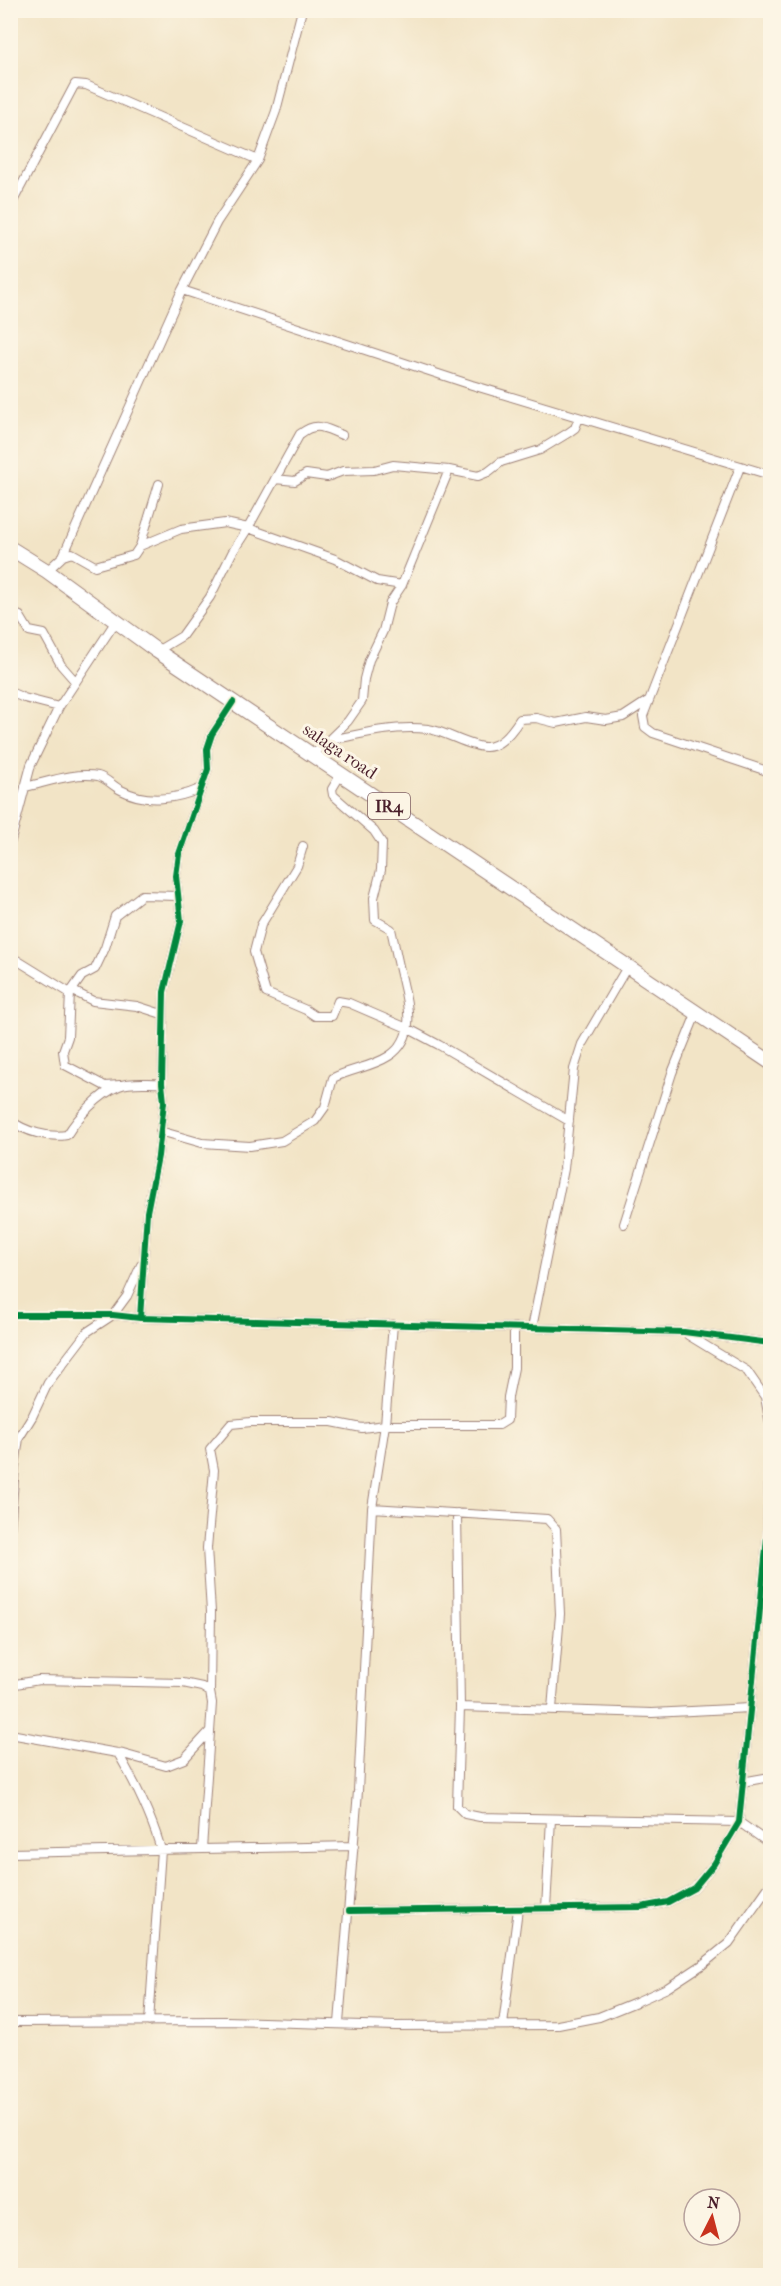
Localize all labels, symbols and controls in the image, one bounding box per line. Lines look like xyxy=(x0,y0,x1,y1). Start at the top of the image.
street label: salaga road xyxy=(299,719,381,784)
road number: IR4 xyxy=(368,793,410,819)
north arrow xyxy=(682,2187,742,2247)
text: N xyxy=(706,2192,721,2213)

